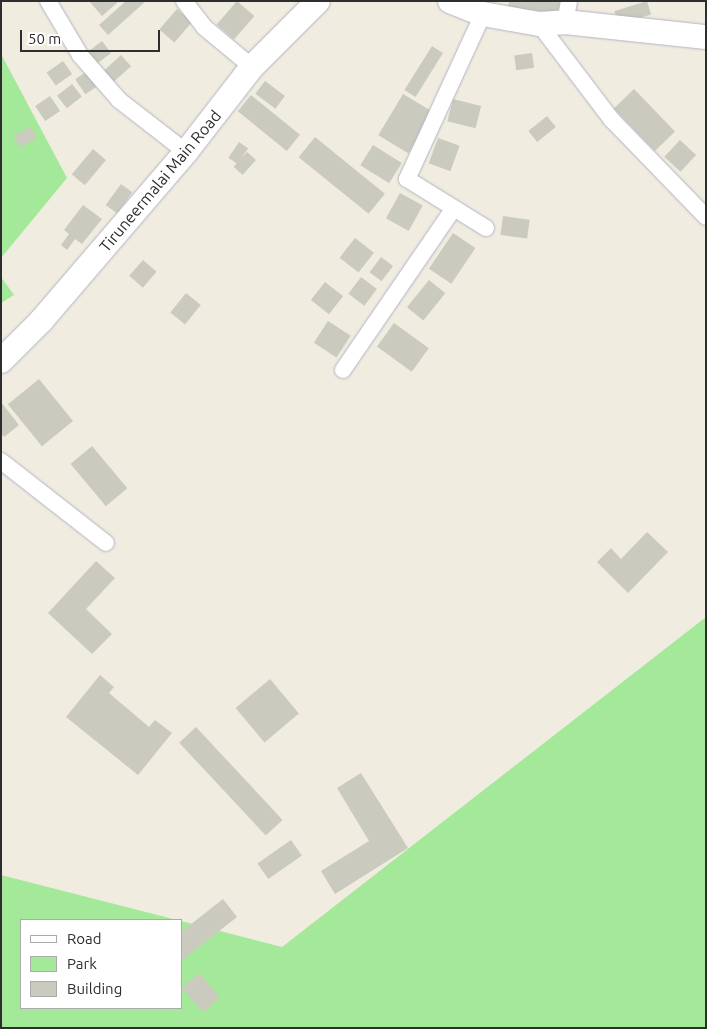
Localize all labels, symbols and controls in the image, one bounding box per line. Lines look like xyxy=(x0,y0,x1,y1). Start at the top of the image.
scale bar xyxy=(22,20,162,52)
text: 50 m xyxy=(28,30,61,47)
street label: Tiruneermalai Main Road xyxy=(95,106,225,256)
legend xyxy=(20,919,182,1009)
text: Road xyxy=(67,930,102,947)
text: Park xyxy=(67,955,97,972)
text: Building xyxy=(67,980,122,997)

